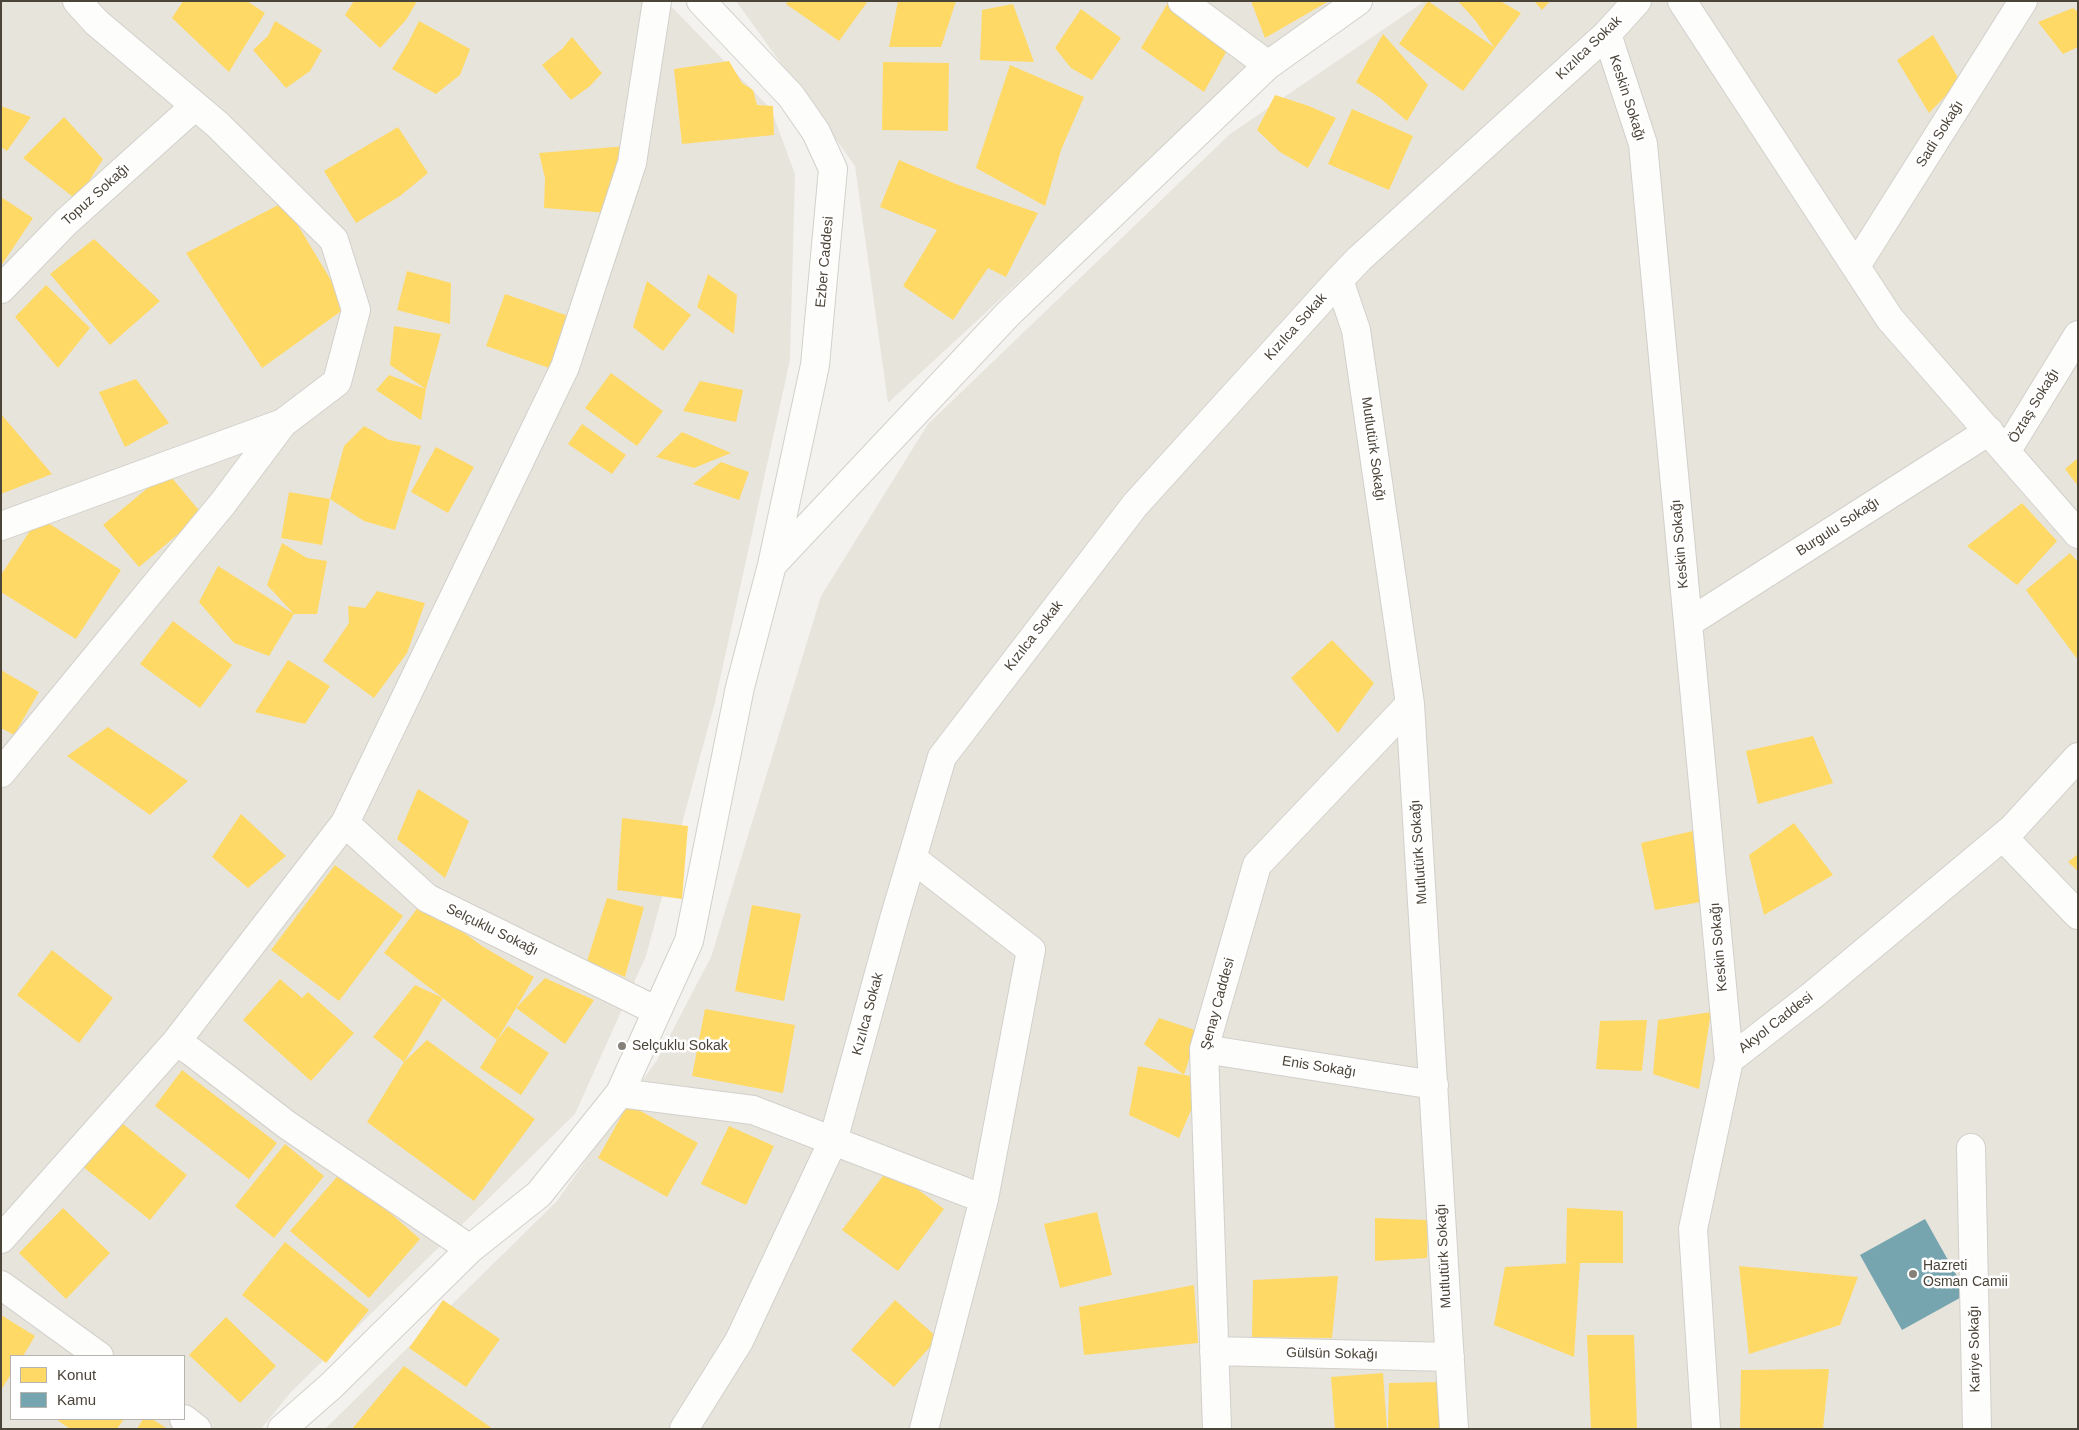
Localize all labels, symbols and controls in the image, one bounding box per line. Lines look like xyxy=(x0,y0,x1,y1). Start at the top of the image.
street label: Kızılca Sokak xyxy=(1553,12,1625,84)
street label: Keskin Sokağı xyxy=(1605,53,1649,143)
street label: Sadi Sokağı xyxy=(1913,98,1967,170)
street label: Topuz Sokağı xyxy=(59,160,133,230)
street label: Ezber Caddesi xyxy=(813,216,837,308)
street label: Kızılca Sokak xyxy=(1261,290,1331,364)
street label: Öztaş Sokağı xyxy=(2005,366,2063,446)
street label: Mutlutürk Sokağı xyxy=(1357,396,1389,502)
street label: Burgulu Sokağı xyxy=(1793,494,1883,560)
street label: Keskin Sokağı xyxy=(1668,499,1692,589)
street label: Kızılca Sokak xyxy=(1001,597,1067,675)
street label: Mutlutürk Sokağı xyxy=(1407,799,1431,905)
street label: Selçuklu Sokağı xyxy=(443,900,541,960)
street label: Keskin Sokağı xyxy=(1707,902,1731,992)
street label: Şenay Caddesi xyxy=(1198,956,1238,1052)
street label: Kızılca Sokak xyxy=(849,971,887,1057)
street label: Akyol Caddesi xyxy=(1736,989,1816,1057)
place label: Selçuklu Sokak xyxy=(632,1038,728,1054)
marker: Selçuklu Sokak xyxy=(616,1040,628,1052)
street label: Enis Sokağı xyxy=(1281,1053,1357,1081)
street label: Mutlutürk Sokağı xyxy=(1433,1203,1455,1309)
place label: Hazreti Osman Camii xyxy=(1923,1258,2008,1290)
marker: Hazreti Osman Camii xyxy=(1907,1268,1919,1280)
street label: Kariye Sokağı xyxy=(1966,1305,1984,1393)
street label: Gülsün Sokağı xyxy=(1286,1345,1378,1363)
legend xyxy=(10,1355,185,1420)
text: Konut xyxy=(57,1366,96,1383)
text: Kamu xyxy=(57,1391,96,1408)

